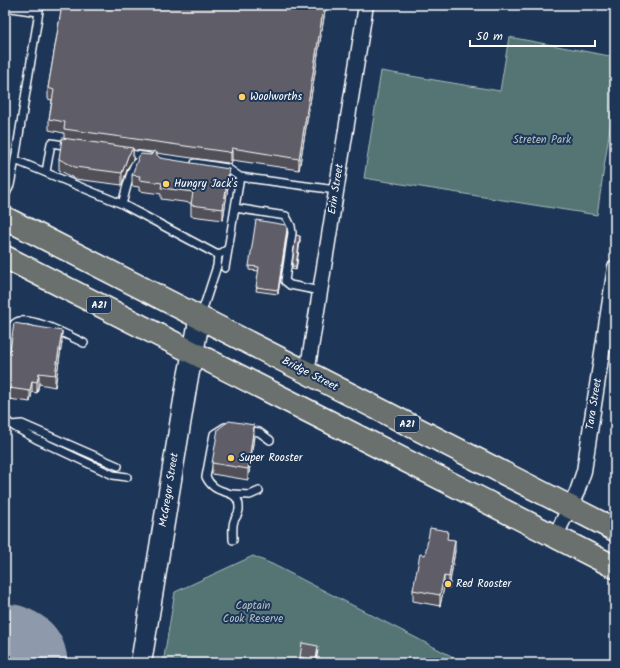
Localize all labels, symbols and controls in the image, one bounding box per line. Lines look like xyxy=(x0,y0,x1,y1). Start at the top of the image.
scale bar xyxy=(470,22,595,48)
text: 50 m xyxy=(476,27,503,46)
place label: Woolworths xyxy=(250,88,302,106)
marker: Woolworths xyxy=(237,92,247,102)
park label: Streten Park xyxy=(513,131,572,149)
street label: Erin Street xyxy=(323,162,349,216)
place label: Hungry Jack's xyxy=(174,175,238,193)
marker: Hungry Jack's xyxy=(161,179,171,189)
road number: A21 xyxy=(87,297,111,313)
street label: Bridge Street xyxy=(279,352,342,396)
street label: Tara Street xyxy=(581,376,607,431)
road number: A21 xyxy=(395,416,419,432)
place label: Super Rooster xyxy=(239,449,304,467)
street label: McGregor Street xyxy=(154,451,184,528)
marker: Super Rooster xyxy=(226,453,236,463)
place label: Red Rooster xyxy=(456,575,513,593)
marker: Red Rooster xyxy=(443,579,453,589)
park label: Captain Cook Reserve xyxy=(223,597,283,628)

